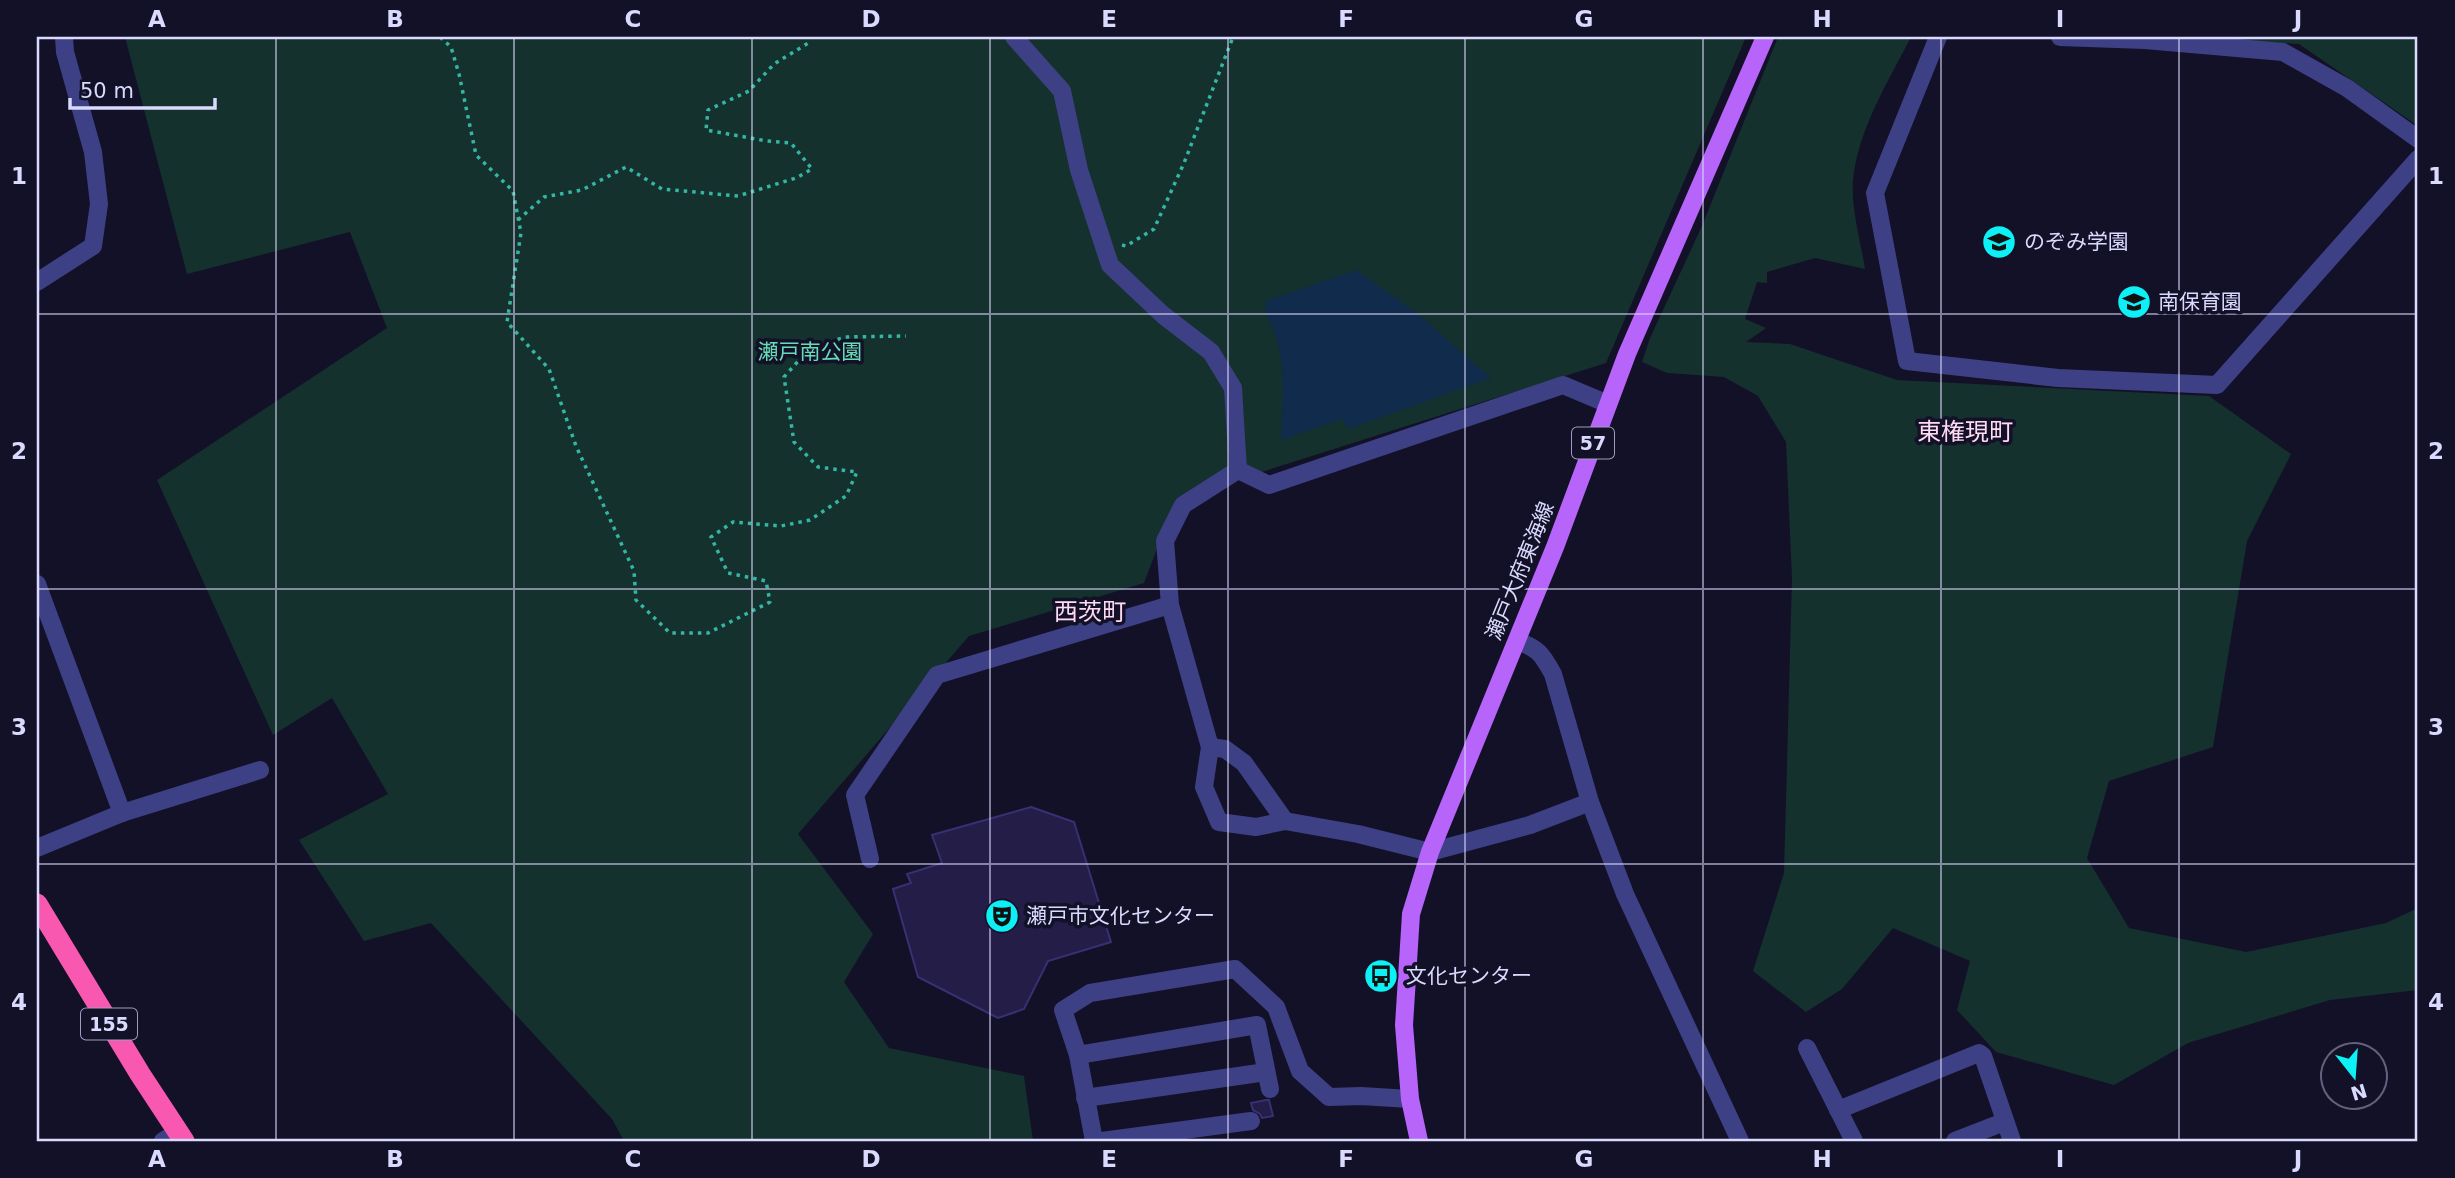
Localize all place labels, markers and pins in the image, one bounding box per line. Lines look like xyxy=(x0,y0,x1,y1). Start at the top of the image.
school or university icon: のぞみ学園 xyxy=(1980,223,2018,261)
place label: のぞみ学園 xyxy=(2024,230,2129,254)
school or university icon: 南保育園 xyxy=(2115,283,2153,321)
place label: 南保育園 xyxy=(2158,290,2242,314)
theatre icon: 瀬戸市文化センター xyxy=(983,897,1021,935)
place label: 瀬戸市文化センター xyxy=(1026,904,1215,928)
bus stop icon: 文化センター xyxy=(1362,957,1400,995)
place label: 文化センター xyxy=(1406,964,1532,988)

